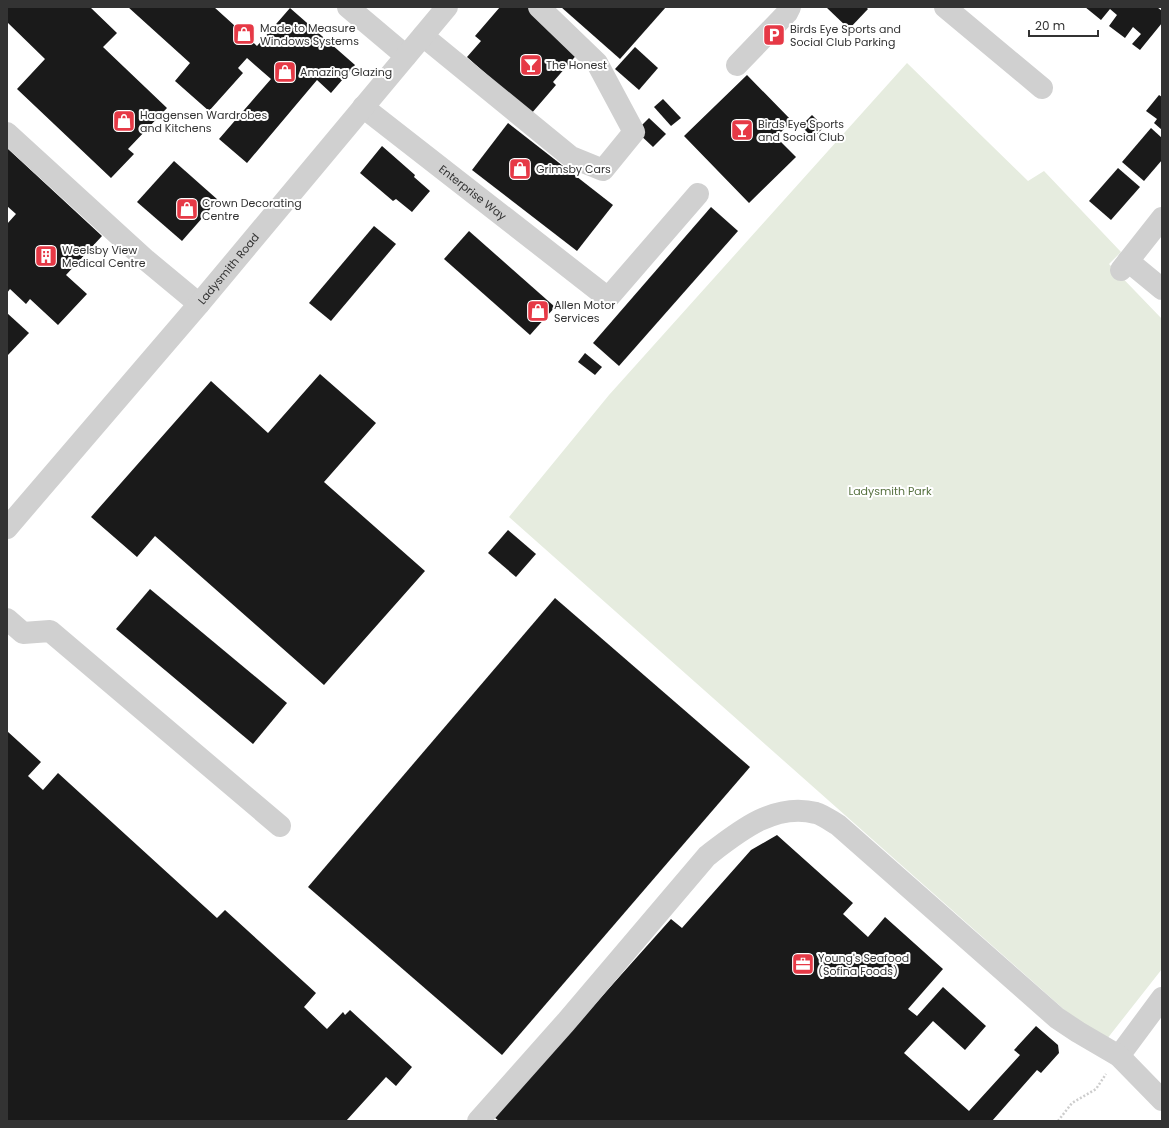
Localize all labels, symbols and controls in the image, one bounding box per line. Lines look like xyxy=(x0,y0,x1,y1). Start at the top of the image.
scale bar xyxy=(1029,12,1098,38)
text: 20 m xyxy=(1035,17,1065,34)
place label: Made to Measure Windows Systems xyxy=(260,20,359,49)
shop icon: Made to Measure Windows Systems xyxy=(231,21,257,47)
place label: Birds Eye Sports and Social Club Parking xyxy=(790,21,901,50)
parking icon: Birds Eye Sports and Social Club Parking xyxy=(761,22,787,48)
bar icon: The Honest xyxy=(518,52,544,78)
place label: The Honest xyxy=(546,57,607,73)
shop icon: Amazing Glazing xyxy=(272,59,298,85)
place label: Amazing Glazing xyxy=(300,64,392,80)
place label: Haagensen Wardrobes and Kitchens xyxy=(140,107,267,136)
shop icon: Haagensen Wardrobes and Kitchens xyxy=(111,108,137,134)
place label: Birds Eye Sports and Social Club xyxy=(758,116,844,145)
bar icon: Birds Eye Sports and Social Club xyxy=(729,117,755,143)
shop icon: Grimsby Cars xyxy=(507,156,533,182)
street label: Enterprise Way xyxy=(435,161,510,224)
place label: Grimsby Cars xyxy=(536,161,611,177)
place label: Crown Decorating Centre xyxy=(202,195,302,224)
shop icon: Crown Decorating Centre xyxy=(174,196,200,222)
street label: Ladysmith Road xyxy=(194,230,263,308)
place label: Weelsby View Medical Centre xyxy=(62,242,146,271)
building icon: Weelsby View Medical Centre xyxy=(33,243,59,269)
place label: Allen Motor Services xyxy=(554,297,615,326)
shop icon: Allen Motor Services xyxy=(525,298,551,324)
park label: Ladysmith Park xyxy=(848,483,932,499)
place label: Young's Seafood (Sofina Foods) xyxy=(818,950,909,979)
office icon: Young's Seafood (Sofina Foods) xyxy=(790,951,816,977)

